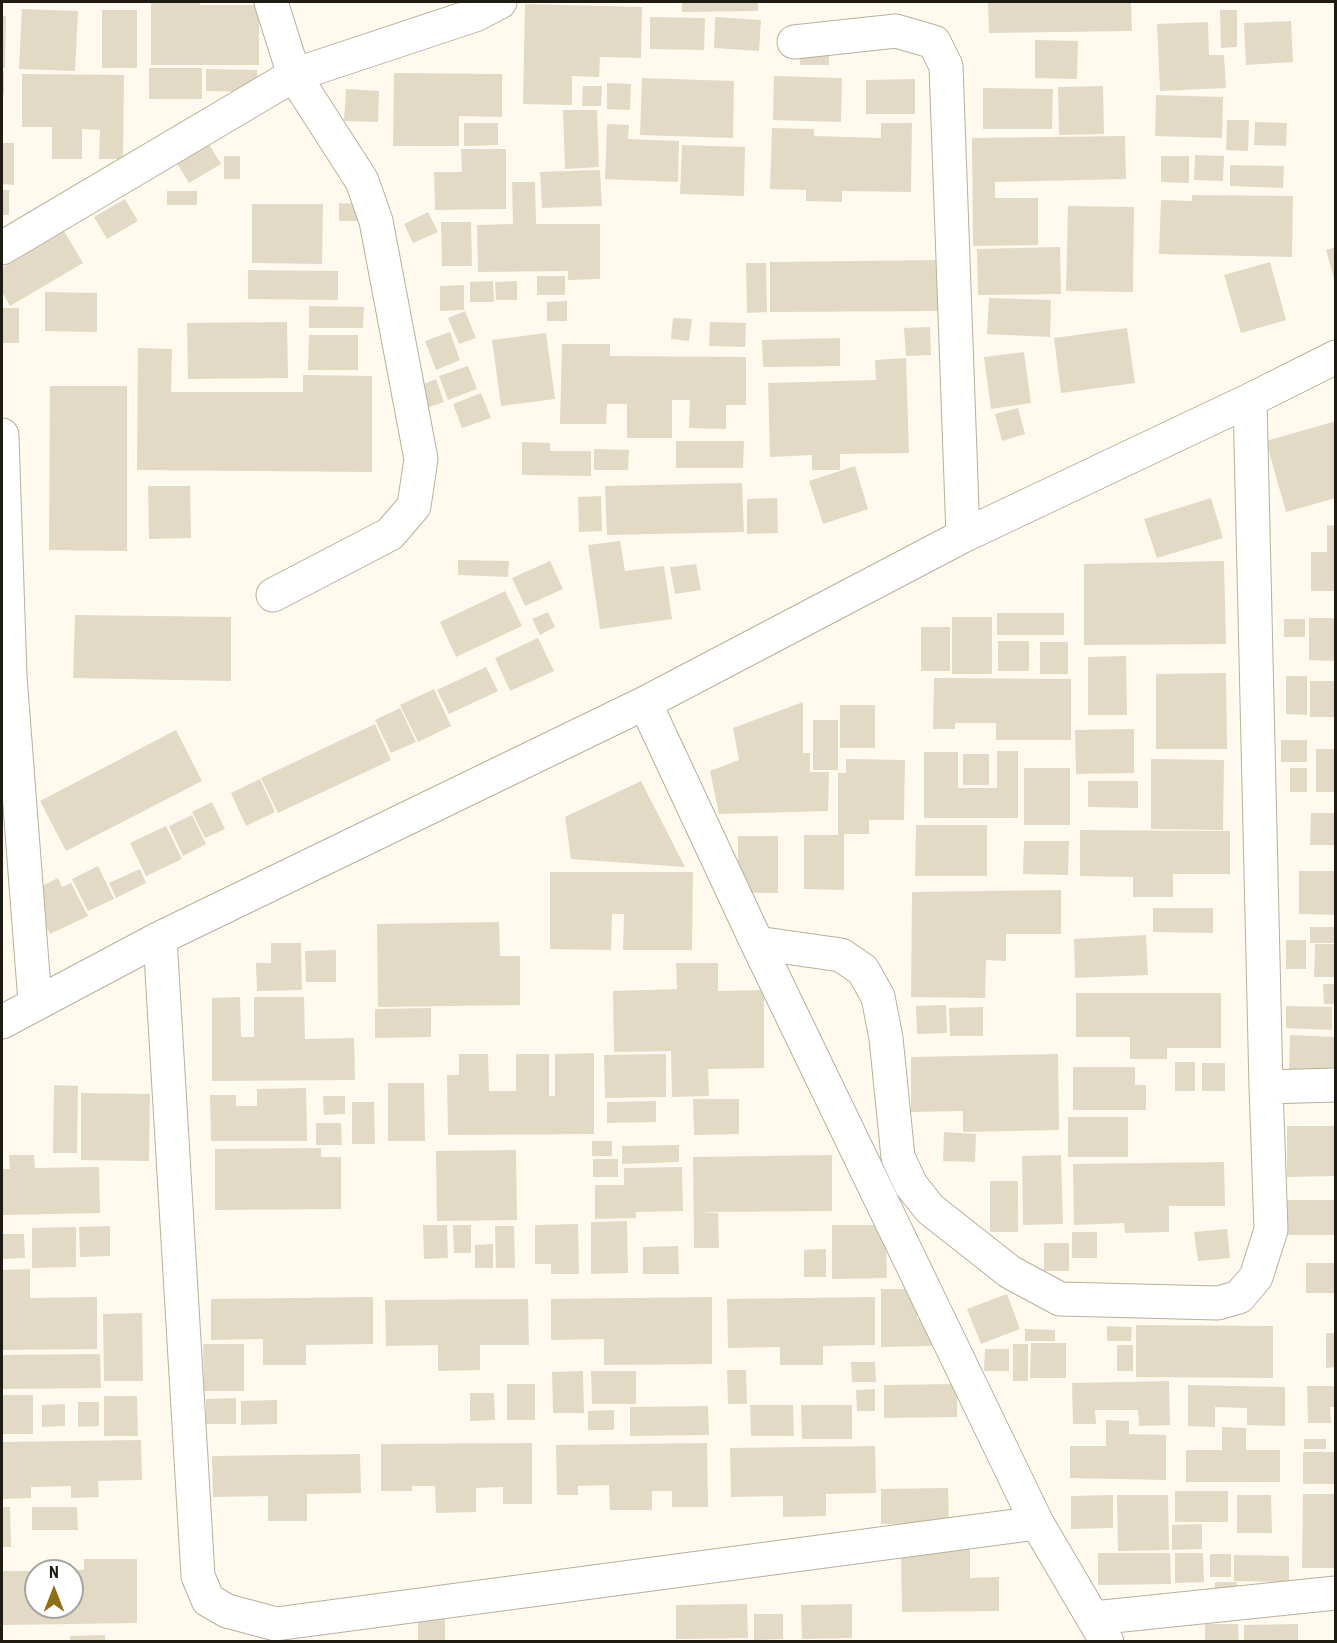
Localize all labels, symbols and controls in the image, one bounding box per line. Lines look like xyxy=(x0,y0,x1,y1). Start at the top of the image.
north arrow xyxy=(24,1559,84,1619)
text: N xyxy=(49,1563,59,1582)

